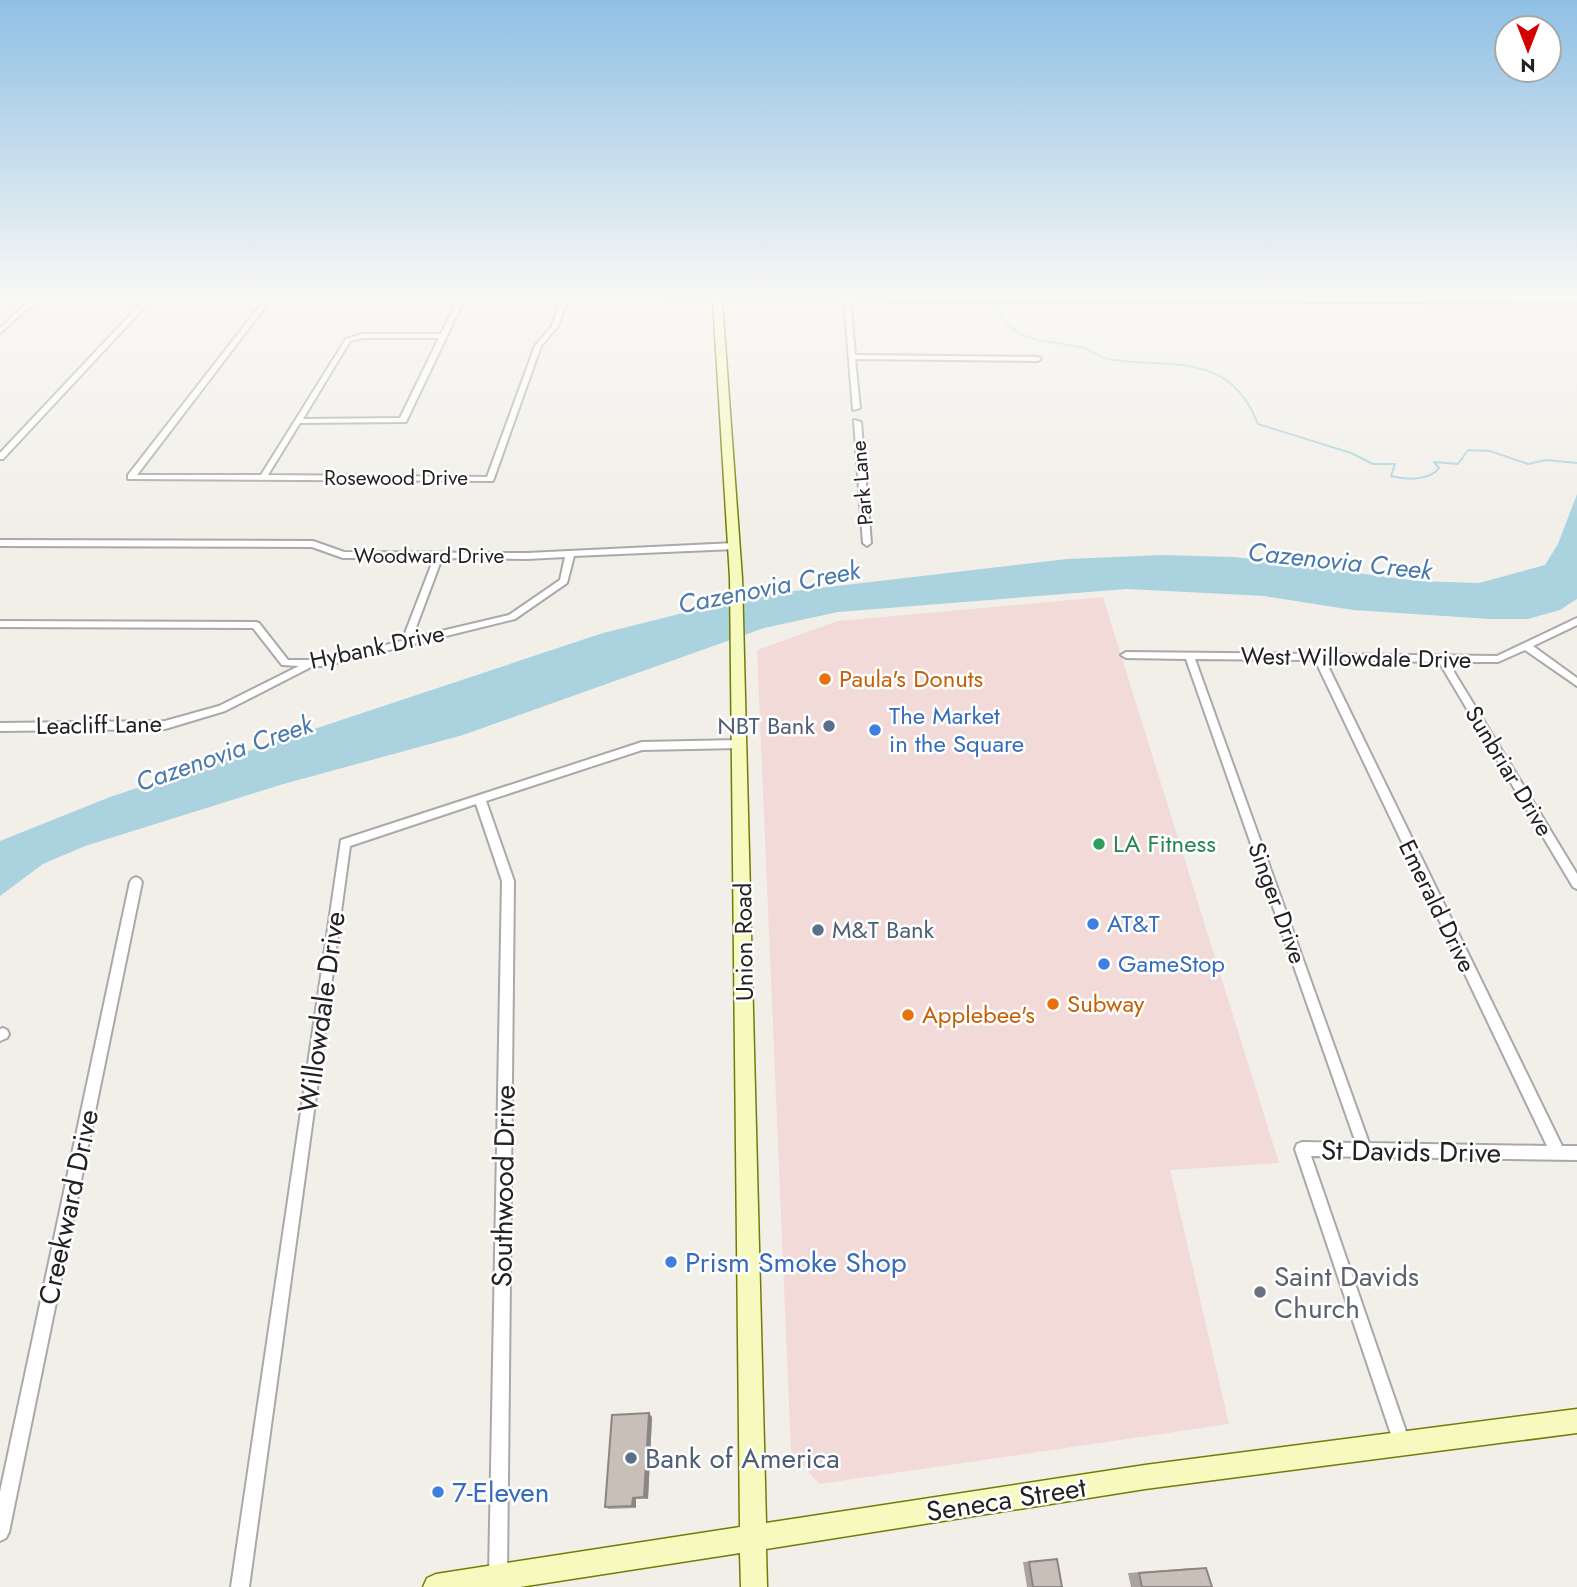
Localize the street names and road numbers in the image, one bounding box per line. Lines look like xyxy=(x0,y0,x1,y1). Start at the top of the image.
street label: Park Lane xyxy=(843,439,881,527)
street label: Rosewood Drive xyxy=(324,463,468,493)
street label: Woodward Drive xyxy=(354,541,504,571)
street label: Hybank Drive xyxy=(306,615,447,678)
street label: West Willowdale Drive xyxy=(1240,638,1472,677)
street label: Sunbriar Drive xyxy=(1457,699,1562,843)
street label: Leacliff Lane xyxy=(36,706,162,743)
street label: Emerald Drive xyxy=(1390,833,1485,978)
street label: Singer Drive xyxy=(1239,837,1316,968)
street label: Union Road xyxy=(725,882,762,1002)
street label: Willowdale Drive xyxy=(287,909,356,1115)
street label: Southwood Drive xyxy=(481,1084,526,1288)
street label: Creekward Drive xyxy=(28,1106,109,1309)
street label: St Davids Drive xyxy=(1320,1129,1501,1174)
street label: Seneca Street xyxy=(923,1467,1089,1532)

